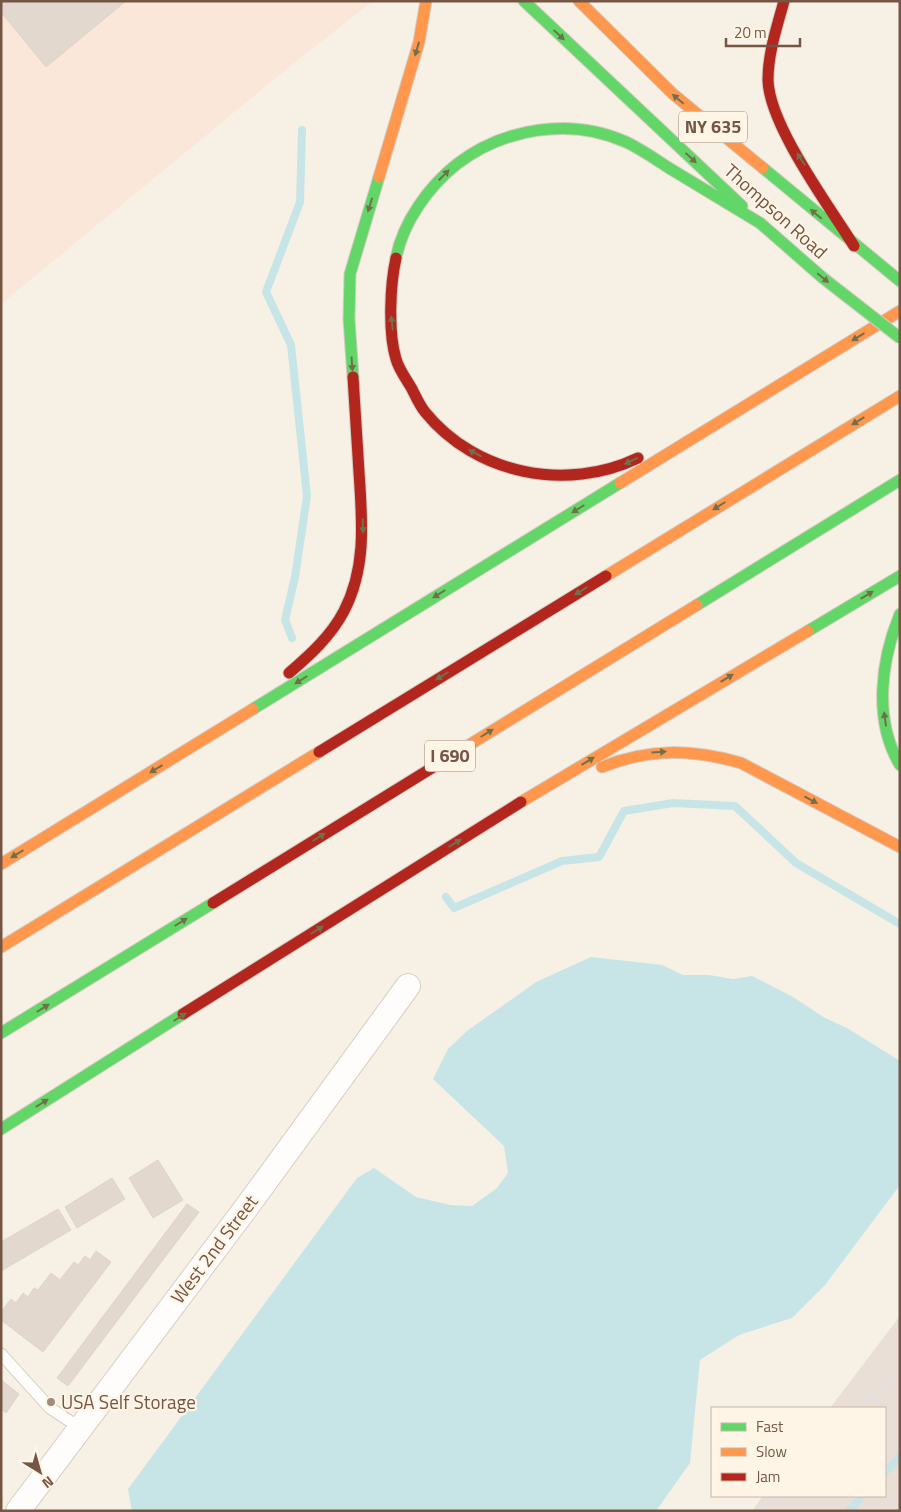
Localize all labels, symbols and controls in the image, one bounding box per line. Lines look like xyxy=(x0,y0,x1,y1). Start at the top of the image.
scale bar xyxy=(726,15,800,47)
text: 20 m xyxy=(734,21,767,44)
one-way arrow xyxy=(553,29,565,41)
one-way arrow xyxy=(413,42,421,57)
one-way arrow xyxy=(672,93,685,104)
road number: NY 635 xyxy=(679,111,747,142)
one-way arrow xyxy=(685,152,697,164)
one-way arrow xyxy=(797,152,806,166)
street label: Thompson Road xyxy=(718,156,835,265)
one-way arrow xyxy=(438,170,450,182)
one-way arrow xyxy=(366,197,374,212)
one-way arrow xyxy=(811,208,823,220)
one-way arrow xyxy=(816,272,829,283)
one-way arrow xyxy=(388,315,396,331)
one-way arrow xyxy=(852,332,865,341)
one-way arrow xyxy=(349,356,357,372)
one-way arrow xyxy=(851,417,865,426)
one-way arrow xyxy=(468,449,482,457)
one-way arrow xyxy=(624,457,638,465)
one-way arrow xyxy=(713,501,726,511)
one-way arrow xyxy=(571,504,584,514)
one-way arrow xyxy=(359,519,367,535)
one-way arrow xyxy=(574,586,587,596)
one-way arrow xyxy=(433,590,446,599)
one-way arrow xyxy=(860,591,874,600)
one-way arrow xyxy=(436,672,449,681)
one-way arrow xyxy=(721,673,734,682)
one-way arrow xyxy=(295,675,308,685)
one-way arrow xyxy=(881,711,889,727)
one-way arrow xyxy=(481,729,494,738)
road number: I 690 xyxy=(425,740,475,771)
one-way arrow xyxy=(652,747,668,755)
one-way arrow xyxy=(581,757,594,766)
one-way arrow xyxy=(150,765,163,774)
one-way arrow xyxy=(804,796,818,804)
one-way arrow xyxy=(313,832,326,842)
one-way arrow xyxy=(448,839,461,848)
one-way arrow xyxy=(11,849,24,859)
one-way arrow xyxy=(174,918,188,927)
one-way arrow xyxy=(311,925,324,935)
one-way arrow xyxy=(36,1003,49,1012)
one-way arrow xyxy=(173,1012,187,1021)
one-way arrow xyxy=(36,1099,49,1108)
street label: West 2nd Street xyxy=(163,1188,264,1309)
place label: USA Self Storage xyxy=(61,1387,196,1416)
marker: USA Self Storage xyxy=(45,1396,57,1408)
legend xyxy=(711,1407,886,1497)
text: Fast xyxy=(756,1415,784,1438)
text: Slow xyxy=(756,1440,787,1463)
north arrow xyxy=(15,1447,65,1497)
text: Jam xyxy=(756,1465,780,1488)
text: N xyxy=(38,1471,58,1494)

